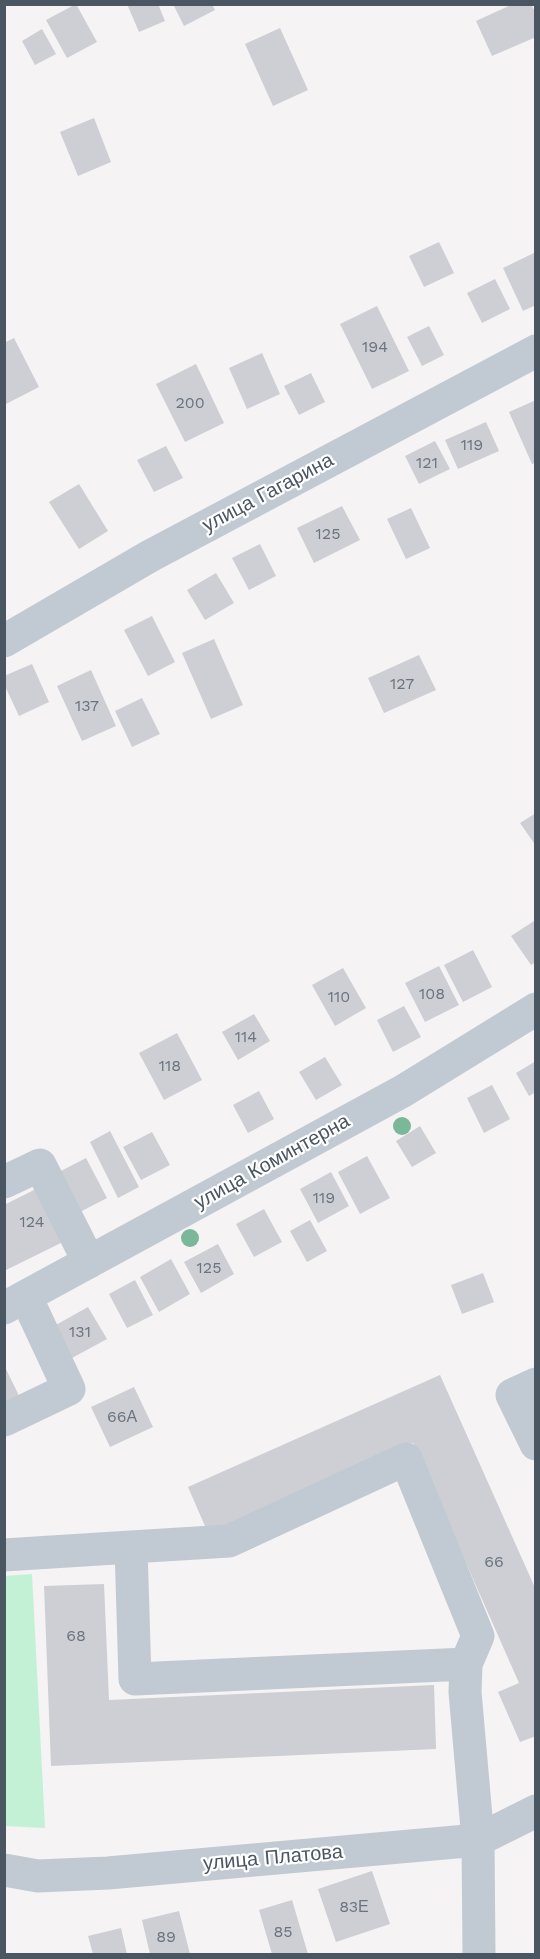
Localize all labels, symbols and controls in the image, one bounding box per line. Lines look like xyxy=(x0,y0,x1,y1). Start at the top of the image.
house number: 194 xyxy=(362,337,388,357)
house number: 200 xyxy=(175,393,205,413)
house number: 119 xyxy=(461,435,483,455)
street label: улица Гагарина xyxy=(198,448,338,538)
house number: 121 xyxy=(416,453,438,473)
house number: 125 xyxy=(316,524,340,544)
house number: 127 xyxy=(390,674,414,694)
house number: 137 xyxy=(75,696,99,716)
house number: 108 xyxy=(419,984,445,1004)
house number: 110 xyxy=(328,987,350,1007)
house number: 114 xyxy=(235,1027,257,1047)
house number: 118 xyxy=(159,1056,181,1076)
street label: улица Коминтерна xyxy=(190,1109,354,1215)
house number: 119 xyxy=(313,1188,335,1208)
house number: 124 xyxy=(20,1212,44,1232)
house number: 125 xyxy=(197,1258,221,1278)
house number: 131 xyxy=(69,1322,91,1342)
house number: 66А xyxy=(107,1407,137,1427)
house number: 66 xyxy=(484,1552,504,1572)
house number: 68 xyxy=(66,1626,86,1646)
street label: улица Платова xyxy=(202,1840,344,1876)
house number: 83Е xyxy=(339,1897,369,1917)
house number: 85 xyxy=(273,1922,293,1942)
house number: 89 xyxy=(156,1927,176,1947)

